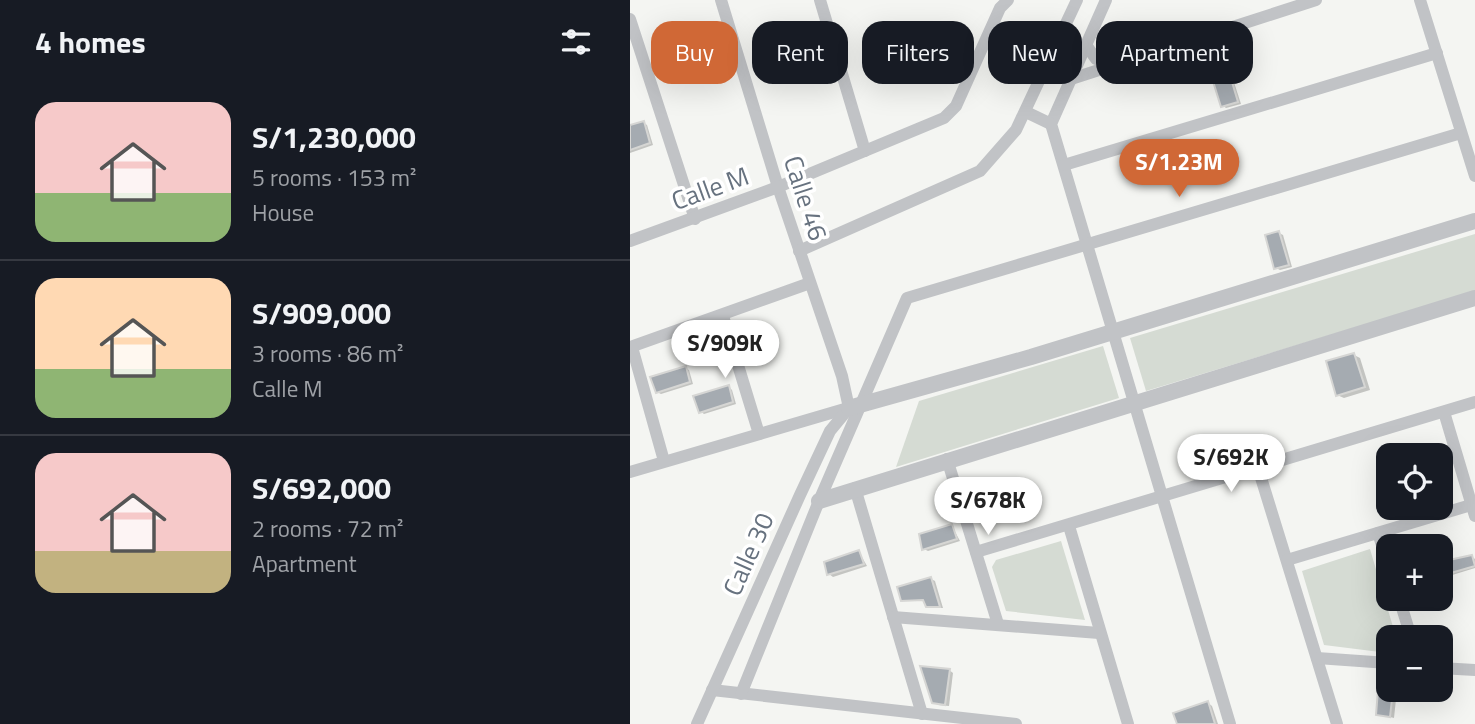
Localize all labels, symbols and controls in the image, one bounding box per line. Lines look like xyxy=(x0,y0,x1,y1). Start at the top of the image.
text: 4 homes xyxy=(35,19,146,65)
chip: Buy xyxy=(651,21,738,84)
chip: Rent xyxy=(752,21,848,84)
chip: Filters xyxy=(862,21,974,84)
chip: New xyxy=(988,21,1082,84)
chip: Apartment xyxy=(1096,21,1253,84)
icon: filters xyxy=(557,23,595,61)
text: S/1,230,000 xyxy=(252,114,416,160)
icon: home xyxy=(91,130,175,214)
pin: S/1.23M xyxy=(1114,140,1244,199)
text: S/1.23M xyxy=(1135,144,1223,179)
street label: Calle 46 xyxy=(774,151,838,245)
street label: Calle M xyxy=(666,156,754,220)
text: 5 rooms · 153 m² xyxy=(252,160,416,195)
text: House xyxy=(252,195,314,230)
text: S/909,000 xyxy=(252,290,391,336)
icon: home xyxy=(91,306,175,390)
pin: S/909K xyxy=(668,320,782,380)
text: S/909K xyxy=(687,325,763,360)
text: 3 rooms · 86 m² xyxy=(252,336,403,371)
text: Calle M xyxy=(252,371,323,406)
pin: S/692K xyxy=(1174,434,1288,494)
text: S/692K xyxy=(1193,439,1269,474)
map controls xyxy=(1376,443,1453,702)
button: locate xyxy=(1376,443,1453,520)
text: S/692,000 xyxy=(252,465,391,511)
pin: S/678K xyxy=(931,477,1045,537)
icon: home xyxy=(91,481,175,565)
text: S/678K xyxy=(950,482,1026,517)
street label: Calle 30 xyxy=(712,506,784,602)
text: 2 rooms · 72 m² xyxy=(252,511,403,546)
button: + xyxy=(1376,534,1453,611)
text: Apartment xyxy=(252,546,357,581)
button: − xyxy=(1376,625,1453,702)

